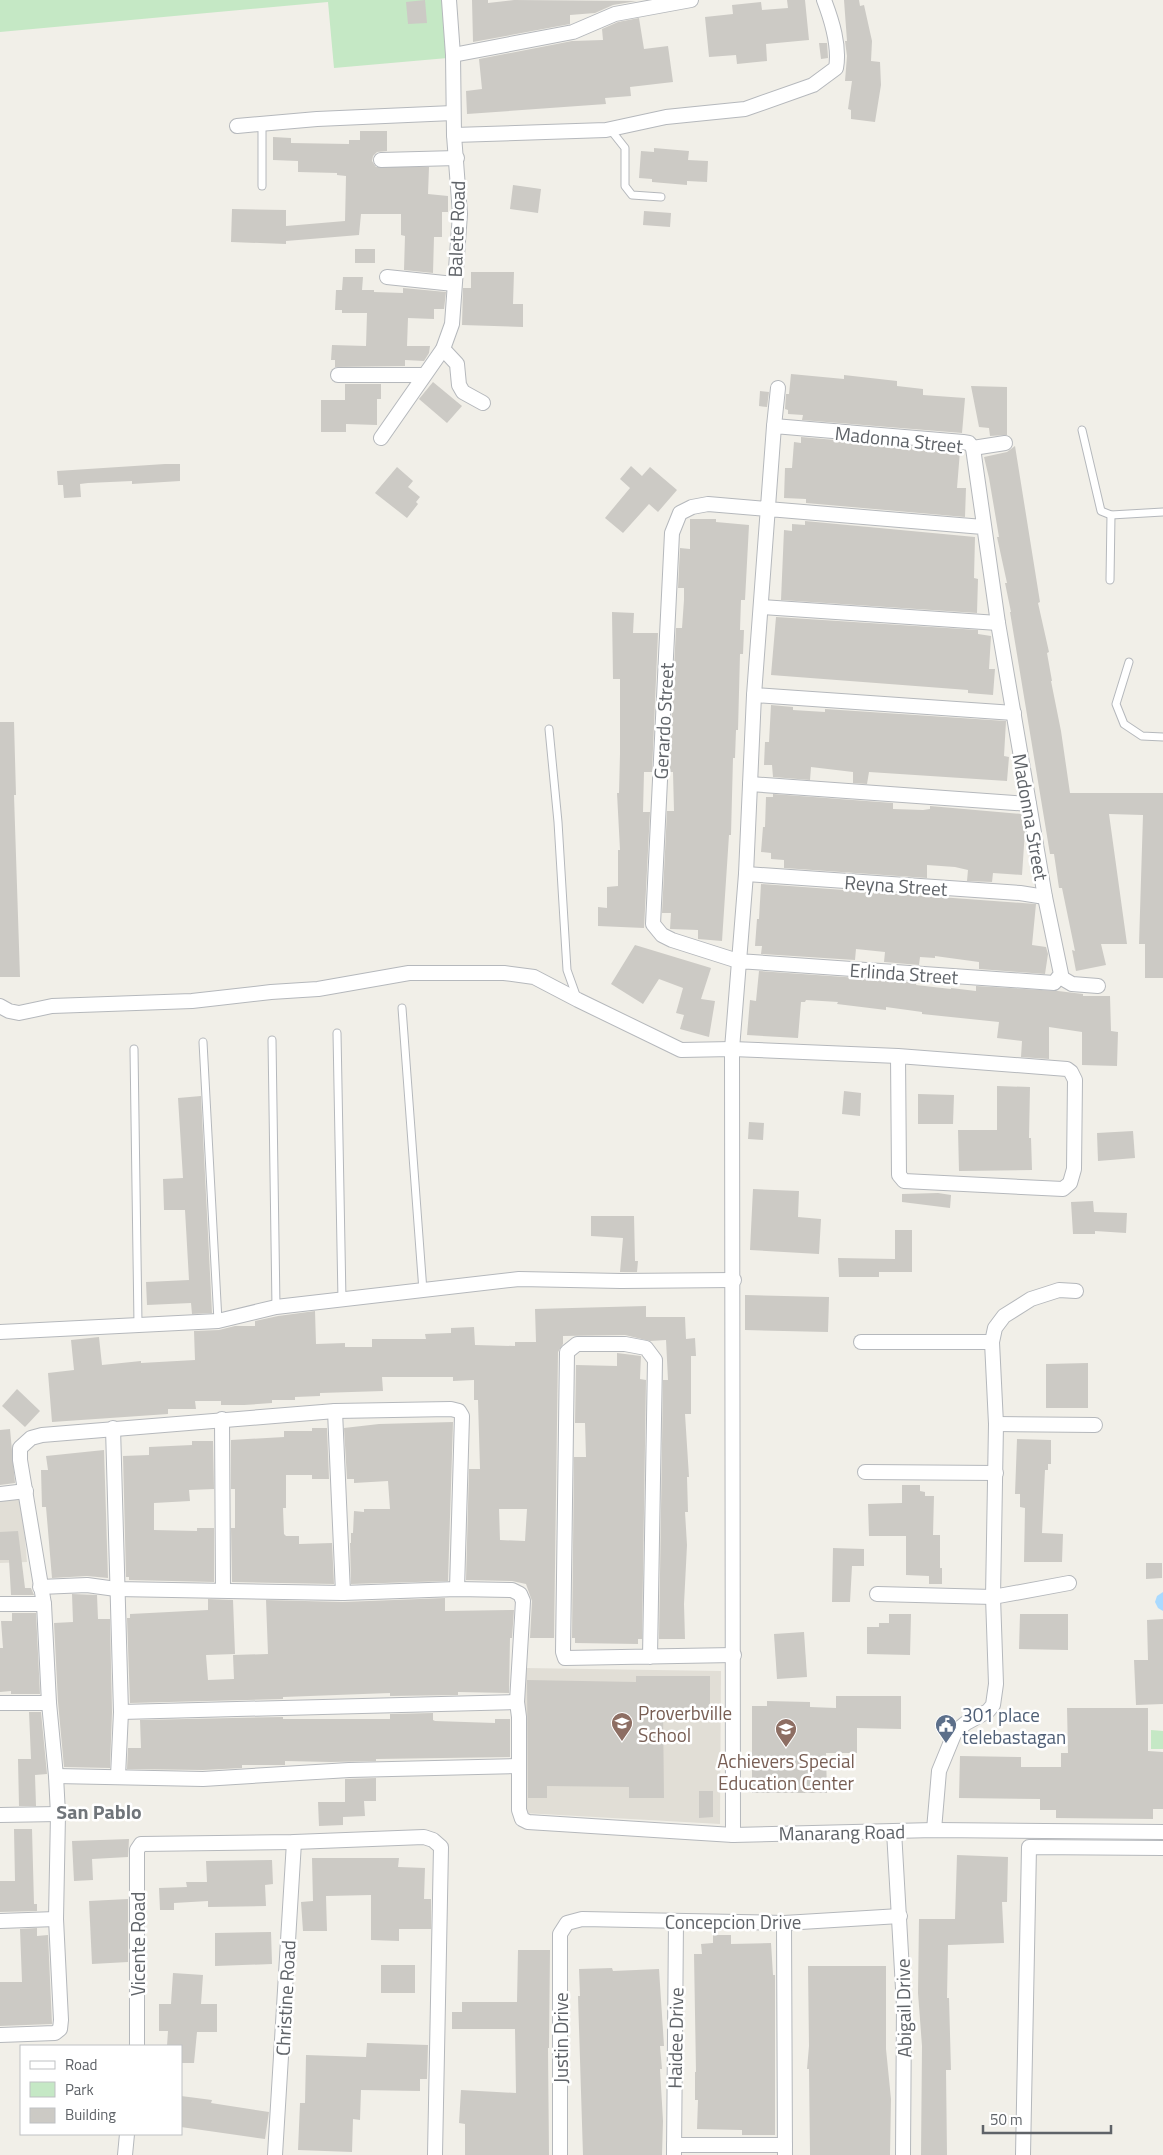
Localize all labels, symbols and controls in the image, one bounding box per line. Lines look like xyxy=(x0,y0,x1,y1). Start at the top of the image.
street label: Balete Road xyxy=(440,180,472,278)
street label: Madonna Street xyxy=(834,418,965,460)
street label: Gerardo Street xyxy=(645,662,681,780)
street label: Madonna Street xyxy=(1006,751,1057,883)
street label: Reyna Street xyxy=(844,867,949,903)
street label: Erlinda Street xyxy=(849,955,959,991)
place label: Proverbville School xyxy=(638,1698,732,1749)
place label: 301 place telebastagan xyxy=(962,1700,1066,1751)
school or university icon: Proverbville School xyxy=(610,1711,634,1742)
public building icon: 301 place telebastagan xyxy=(934,1713,958,1744)
school or university icon: Achievers Special Education Center xyxy=(774,1717,798,1748)
place label: Achievers Special Education Center xyxy=(717,1746,855,1797)
district label: San Pablo xyxy=(56,1796,142,1827)
street label: Manarang Road xyxy=(778,1816,906,1848)
street label: Vicente Road xyxy=(123,1892,152,1996)
street label: Concepcion Drive xyxy=(665,1907,801,1936)
street label: Christine Road xyxy=(267,1939,303,2057)
street label: Abigail Drive xyxy=(888,1958,918,2058)
street label: Haidee Drive xyxy=(660,1987,690,2089)
street label: Justin Drive xyxy=(546,1992,575,2084)
legend xyxy=(20,2045,182,2135)
text: Road xyxy=(65,2053,97,2076)
text: Park xyxy=(65,2078,94,2101)
scale bar xyxy=(983,2102,1110,2134)
text: Building xyxy=(65,2103,116,2126)
text: 50 m xyxy=(990,2108,1023,2131)

